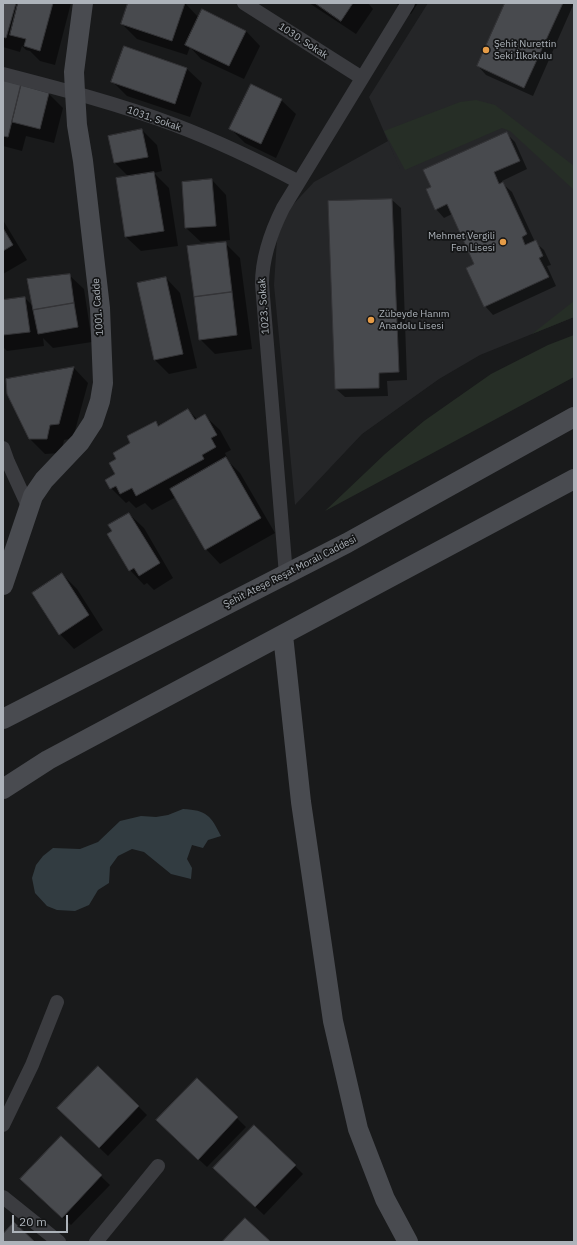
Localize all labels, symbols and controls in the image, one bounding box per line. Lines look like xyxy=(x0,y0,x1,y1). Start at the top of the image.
street label: 1030. Sokak xyxy=(276,21,330,61)
place label: Şehit Nurettin Seki İlkokulu xyxy=(494,38,556,62)
marker: Şehit Nurettin Seki İlkokulu xyxy=(481,45,491,55)
street label: 1031. Sokak xyxy=(125,104,183,134)
place label: Mehmet Vergili Fen Lisesi xyxy=(428,230,495,254)
marker: Mehmet Vergili Fen Lisesi xyxy=(498,237,508,247)
street label: 1023. Sokak xyxy=(256,277,272,335)
street label: 1001. Cadde xyxy=(90,278,106,336)
place label: Zübeyde Hanım Anadolu Lisesi xyxy=(379,308,450,332)
marker: Zübeyde Hanım Anadolu Lisesi xyxy=(366,315,376,325)
street label: Şehit Ateşe Reşat Moralı Caddesi xyxy=(222,533,358,611)
scale bar xyxy=(14,1207,70,1233)
text: 20 m xyxy=(19,1214,47,1229)

